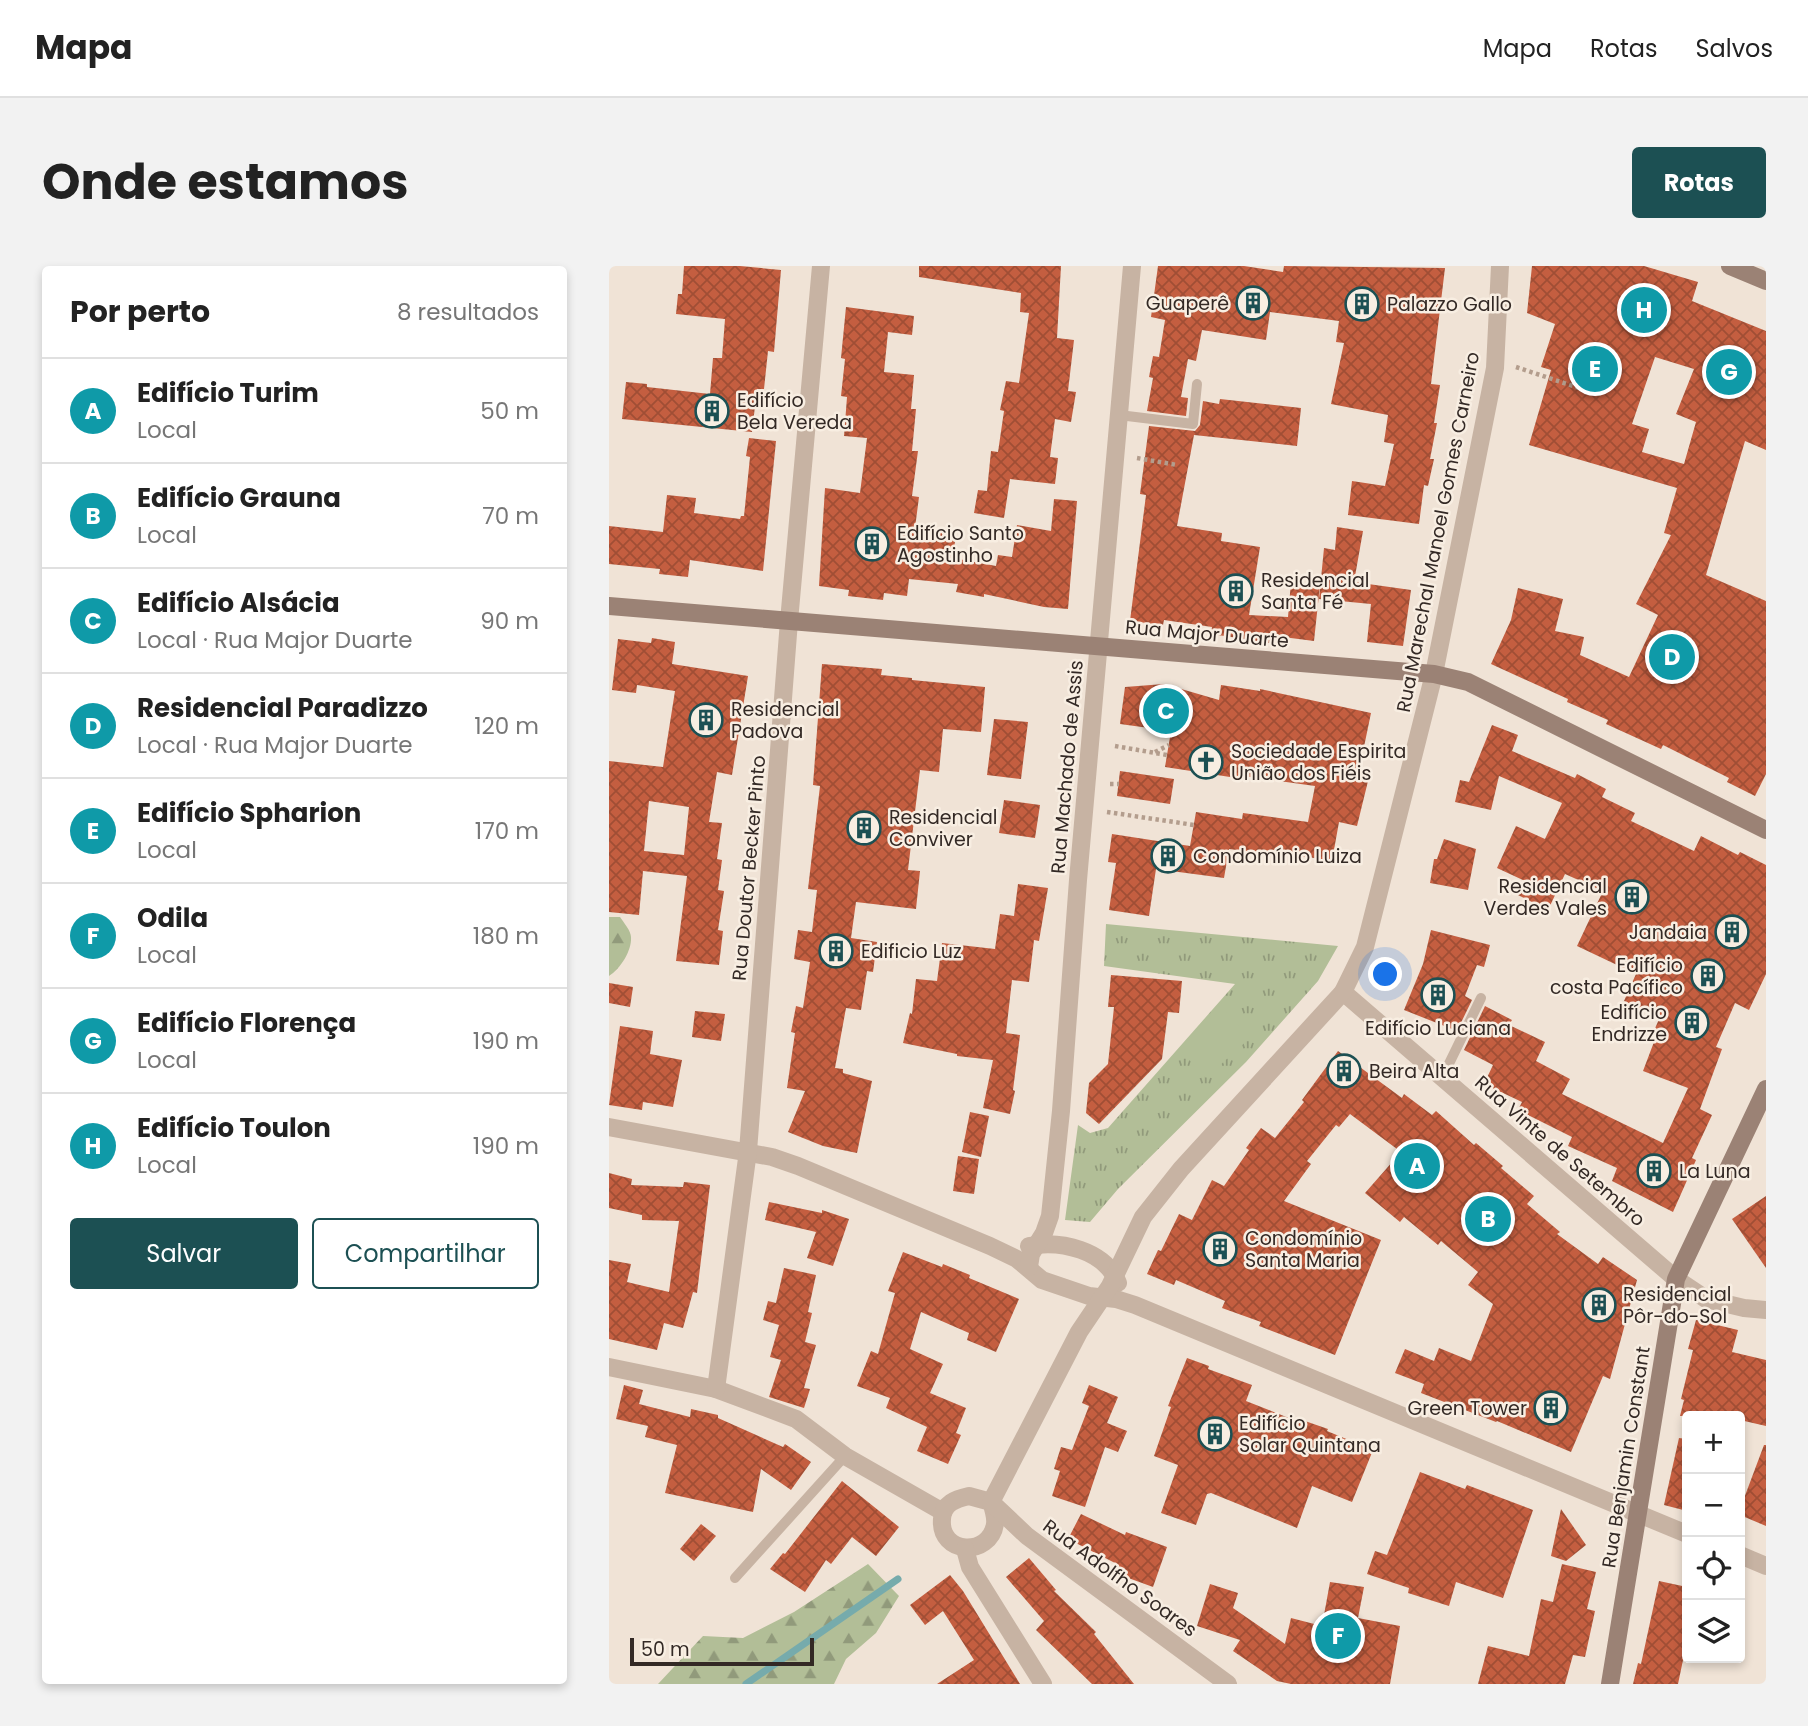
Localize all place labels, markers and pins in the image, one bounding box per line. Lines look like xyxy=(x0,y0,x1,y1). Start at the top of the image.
building icon: Guaperê xyxy=(1234,284,1272,322)
pin: H xyxy=(1621,284,1667,336)
building icon: Palazzo Gallo xyxy=(1343,285,1381,323)
place label: Guaperê xyxy=(1146,290,1229,317)
place label: Palazzo Gallo xyxy=(1387,291,1512,318)
pin: E xyxy=(1572,343,1618,395)
pin: G xyxy=(1706,346,1752,398)
place label: Edifício Bela Vereda xyxy=(737,387,852,436)
building icon: Edifício Bela Vereda xyxy=(693,392,731,430)
place label: Edifício Santo Agostinho xyxy=(897,520,1024,569)
building icon: Edifício Santo Agostinho xyxy=(853,525,891,563)
place label: Residencial Santa Fé xyxy=(1261,567,1369,616)
building icon: Residencial Santa Fé xyxy=(1217,572,1255,610)
pin: D xyxy=(1649,631,1695,683)
pin: C xyxy=(1143,685,1189,737)
place label: Residencial Padova xyxy=(731,696,839,745)
building icon: Residencial Padova xyxy=(687,701,725,739)
place label: Sociedade Espirita União dos Fiéis xyxy=(1231,738,1406,787)
church icon: Sociedade Espirita União dos Fiéis xyxy=(1187,743,1225,781)
place label: Residencial Conviver xyxy=(889,804,997,853)
building icon: Residencial Conviver xyxy=(845,809,883,847)
building icon: Condomínio Luiza xyxy=(1149,837,1187,875)
place label: Condomínio Luiza xyxy=(1193,843,1362,870)
place label: Residencial Verdes Vales xyxy=(1484,873,1607,922)
building icon: Residencial Verdes Vales xyxy=(1613,878,1651,916)
building icon: Jandaia xyxy=(1713,913,1751,951)
place label: Jandaia xyxy=(1629,919,1707,946)
building icon: Edificio Luz xyxy=(817,932,855,970)
place label: Edificio Luz xyxy=(861,938,962,965)
place label: Edifício costa Pacífico xyxy=(1550,952,1683,1001)
building icon: Edifício costa Pacífico xyxy=(1689,957,1727,995)
building icon: Edifício Luciana xyxy=(1419,976,1457,1014)
place label: Edifício Endrizze xyxy=(1591,999,1667,1048)
building icon: Edifício Endrizze xyxy=(1673,1004,1711,1042)
place label: Edifício Luciana xyxy=(1365,1015,1511,1042)
building icon: Beira Alta xyxy=(1325,1052,1363,1090)
place label: Beira Alta xyxy=(1369,1058,1459,1085)
pin: A xyxy=(1394,1140,1440,1192)
building icon: La Luna xyxy=(1635,1152,1673,1190)
place label: La Luna xyxy=(1679,1158,1751,1185)
pin: B xyxy=(1465,1193,1511,1245)
place label: Condomínio Santa Maria xyxy=(1245,1225,1362,1274)
building icon: Condomínio Santa Maria xyxy=(1201,1230,1239,1268)
place label: Residencial Pôr-do-Sol xyxy=(1623,1281,1731,1330)
building icon: Residencial Pôr-do-Sol xyxy=(1580,1286,1618,1324)
building icon: Green Tower xyxy=(1532,1389,1570,1427)
place label: Green Tower xyxy=(1407,1395,1527,1422)
place label: Edifício Solar Quintana xyxy=(1239,1410,1381,1459)
building icon: Edifício Solar Quintana xyxy=(1196,1415,1234,1453)
pin: F xyxy=(1315,1610,1361,1662)

